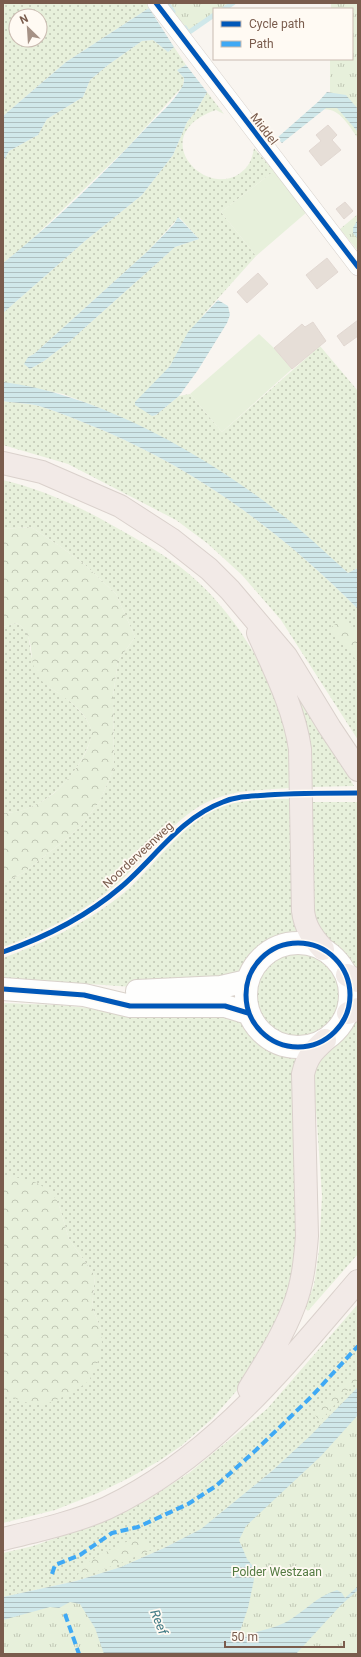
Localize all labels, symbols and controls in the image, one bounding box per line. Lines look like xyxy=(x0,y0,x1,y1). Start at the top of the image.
north arrow xyxy=(8,8,48,48)
legend xyxy=(213,8,353,60)
text: N xyxy=(18,12,30,27)
text: Cycle path xyxy=(249,17,305,31)
text: Path xyxy=(249,37,274,51)
street label: Middel xyxy=(247,110,281,148)
street label: Noorderveenweg xyxy=(100,819,176,891)
park label: Polder Westzaan xyxy=(232,1565,322,1579)
water label: Reef xyxy=(147,1607,171,1638)
scale bar xyxy=(225,1623,344,1649)
text: 50 m xyxy=(231,1630,258,1644)

